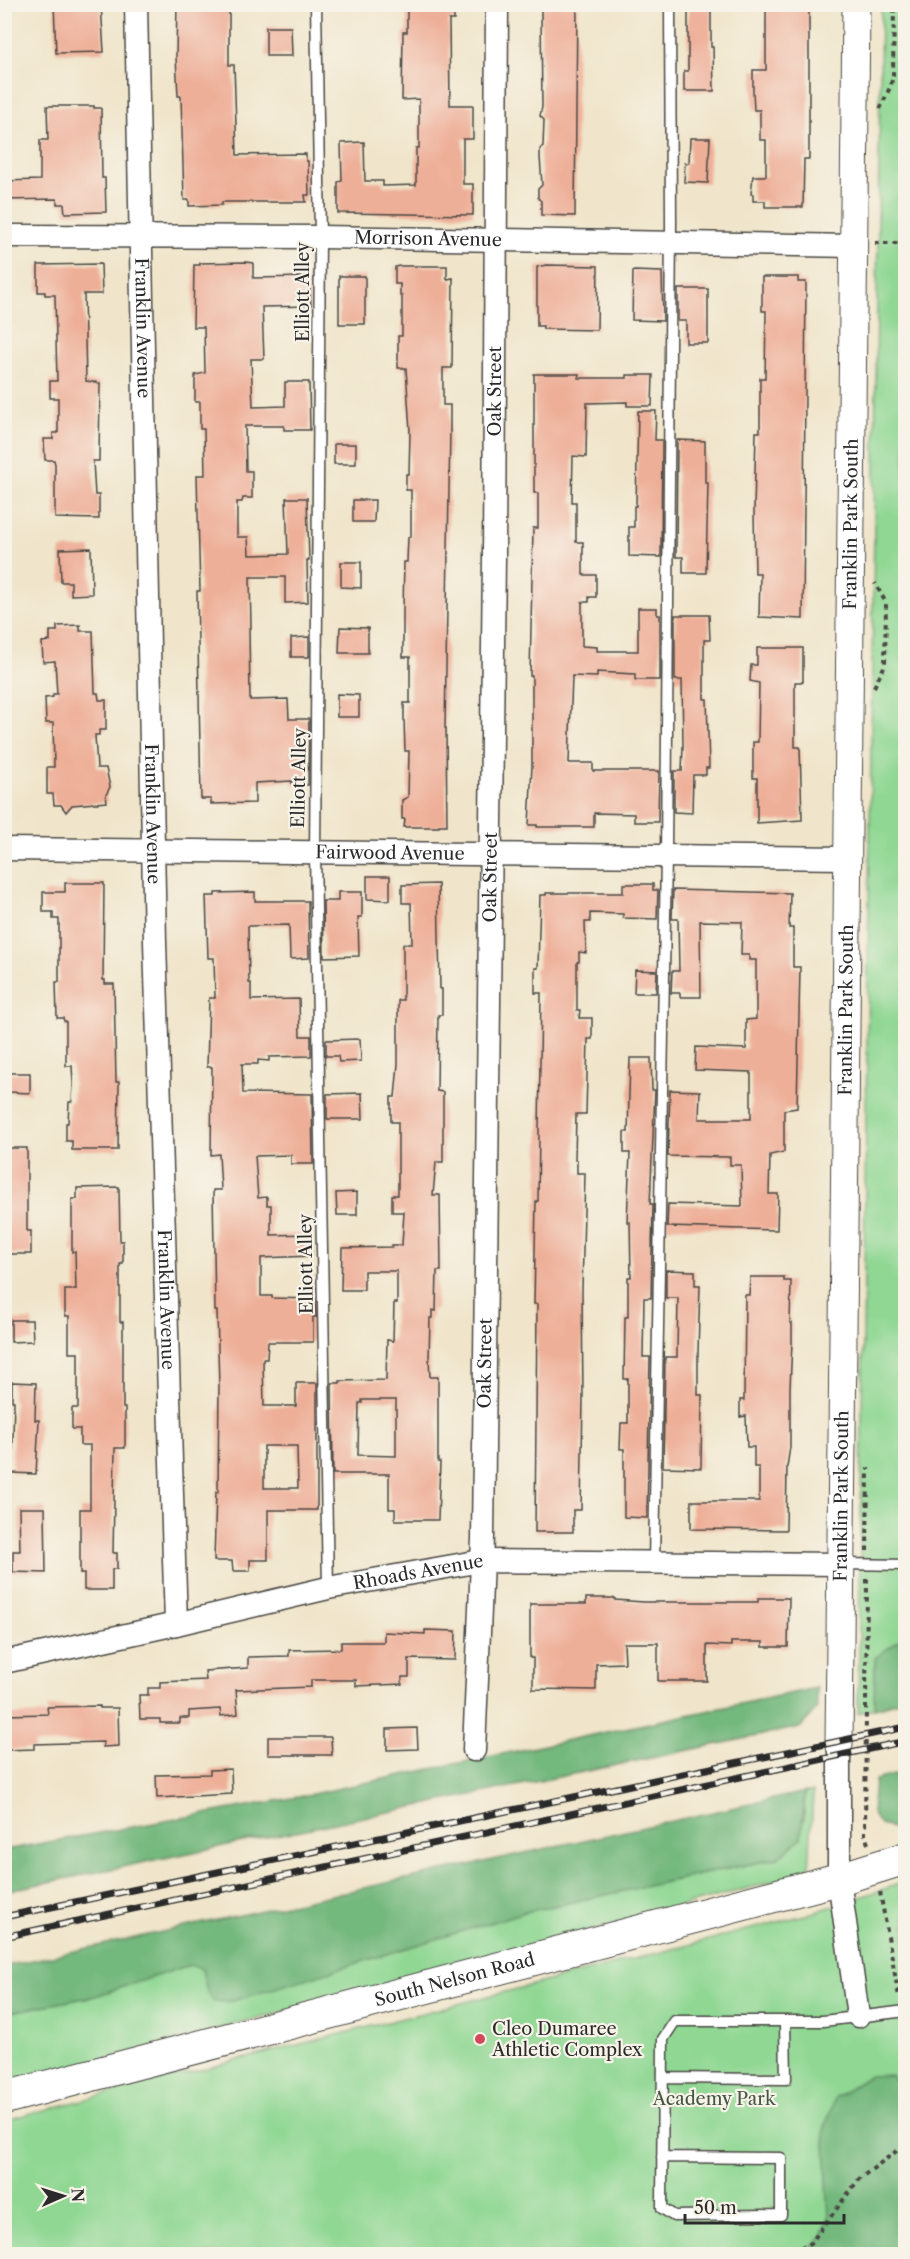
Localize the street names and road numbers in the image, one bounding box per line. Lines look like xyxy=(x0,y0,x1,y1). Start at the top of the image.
street label: Morrison Avenue xyxy=(354,227,502,251)
street label: Elliott Alley xyxy=(292,241,314,342)
street label: Franklin Avenue xyxy=(130,257,155,398)
street label: Oak Street xyxy=(484,345,506,437)
street label: Franklin Park South xyxy=(839,438,863,610)
street label: Elliott Alley xyxy=(287,727,311,828)
street label: Franklin Avenue xyxy=(140,743,165,884)
street label: Oak Street xyxy=(479,831,502,923)
street label: Fairwood Avenue xyxy=(315,841,465,865)
street label: Franklin Park South xyxy=(834,924,858,1096)
street label: Elliott Alley xyxy=(294,1213,318,1314)
street label: Franklin Avenue xyxy=(153,1229,179,1370)
street label: Oak Street xyxy=(473,1317,496,1409)
street label: Franklin Park South xyxy=(830,1410,853,1582)
street label: Rhoads Avenue xyxy=(351,1550,485,1594)
street label: South Nelson Road xyxy=(372,1948,537,2011)

